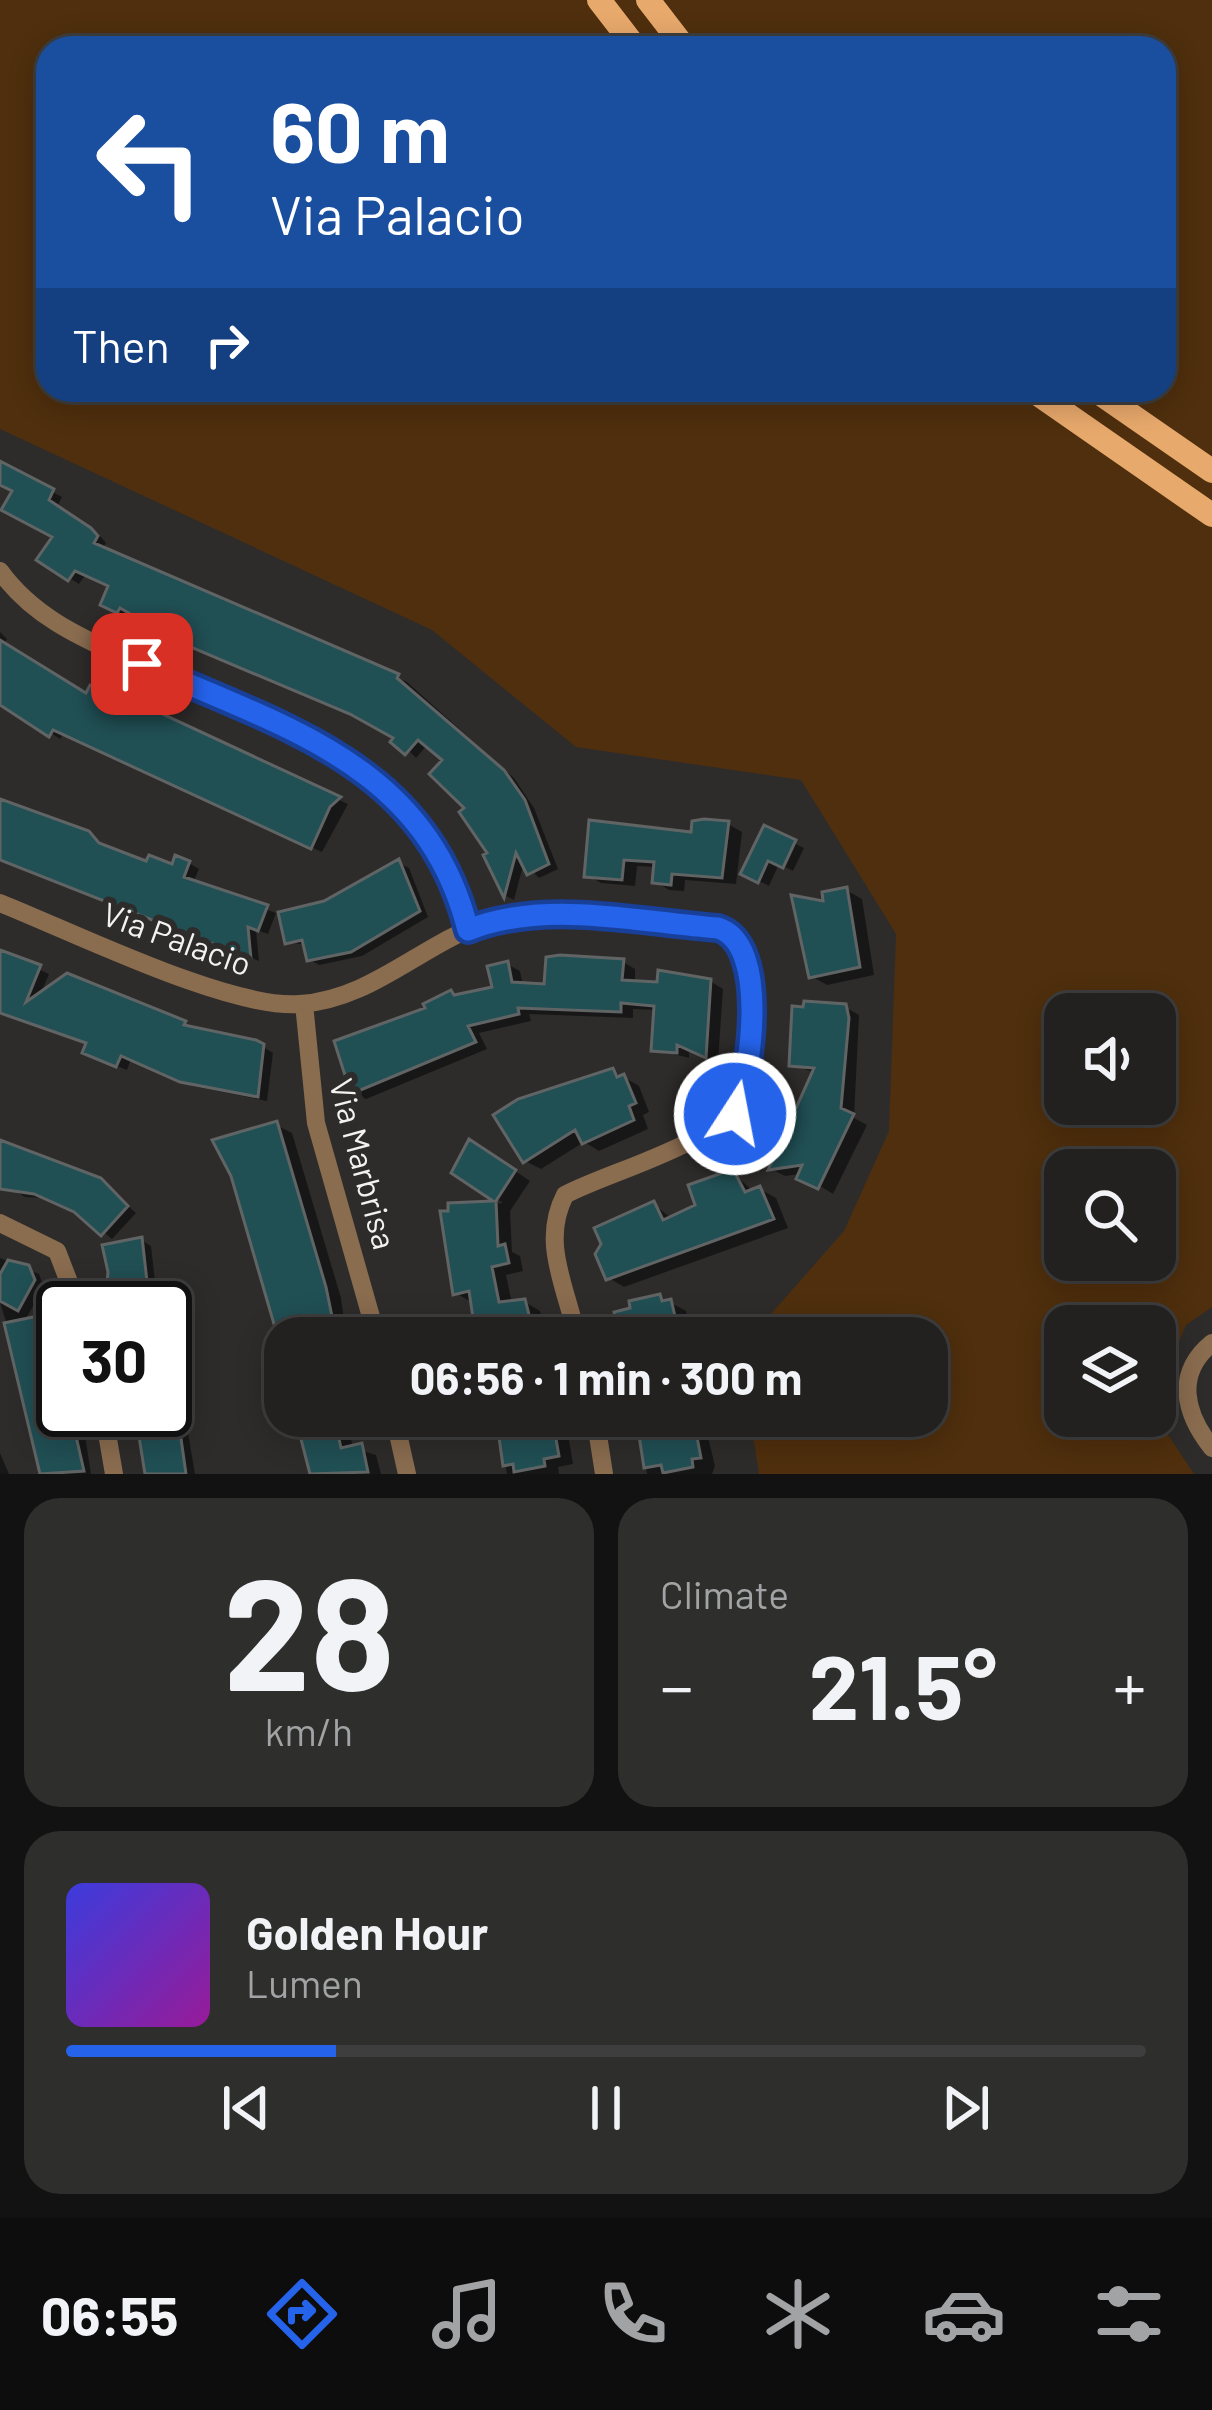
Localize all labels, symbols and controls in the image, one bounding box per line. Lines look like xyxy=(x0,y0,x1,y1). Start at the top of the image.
text: 60 m xyxy=(270,79,450,180)
icon: left xyxy=(72,84,228,240)
text: Via Palacio xyxy=(270,181,525,246)
icon: right xyxy=(194,312,260,378)
text: Then xyxy=(72,318,170,372)
pin xyxy=(91,613,193,715)
icon: arrive xyxy=(109,631,175,697)
street label: Via Palacio xyxy=(97,893,257,983)
map controls xyxy=(1044,993,1176,1437)
button: sound xyxy=(1044,993,1176,1125)
position arrow xyxy=(672,1051,798,1177)
street label: Via Marbrisa xyxy=(322,1074,406,1253)
button: search xyxy=(1044,1149,1176,1281)
speed limit sign: 30 xyxy=(36,1281,192,1437)
button: layers xyxy=(1044,1305,1176,1437)
text: 06:56 · 1 min · 300 m xyxy=(410,1350,802,1404)
text: 28 xyxy=(223,1535,395,1722)
text: Climate xyxy=(660,1570,789,1617)
text: 21.5° xyxy=(809,1630,997,1738)
text: − xyxy=(660,1645,693,1724)
text: + xyxy=(1113,1645,1146,1724)
text: km/h xyxy=(265,1707,353,1754)
text: Golden Hour xyxy=(246,1905,488,1959)
text: Lumen xyxy=(246,1959,363,2006)
icon: previous xyxy=(213,2075,279,2141)
icon: pause xyxy=(573,2075,639,2141)
icon: next xyxy=(933,2075,999,2141)
icon: directions xyxy=(260,2272,344,2356)
icon: music xyxy=(425,2272,509,2356)
icon: phone xyxy=(591,2272,675,2356)
icon: climate xyxy=(756,2272,840,2356)
icon: car xyxy=(922,2272,1006,2356)
icon: filters xyxy=(1087,2272,1171,2356)
text: 06:55 xyxy=(41,2282,178,2347)

